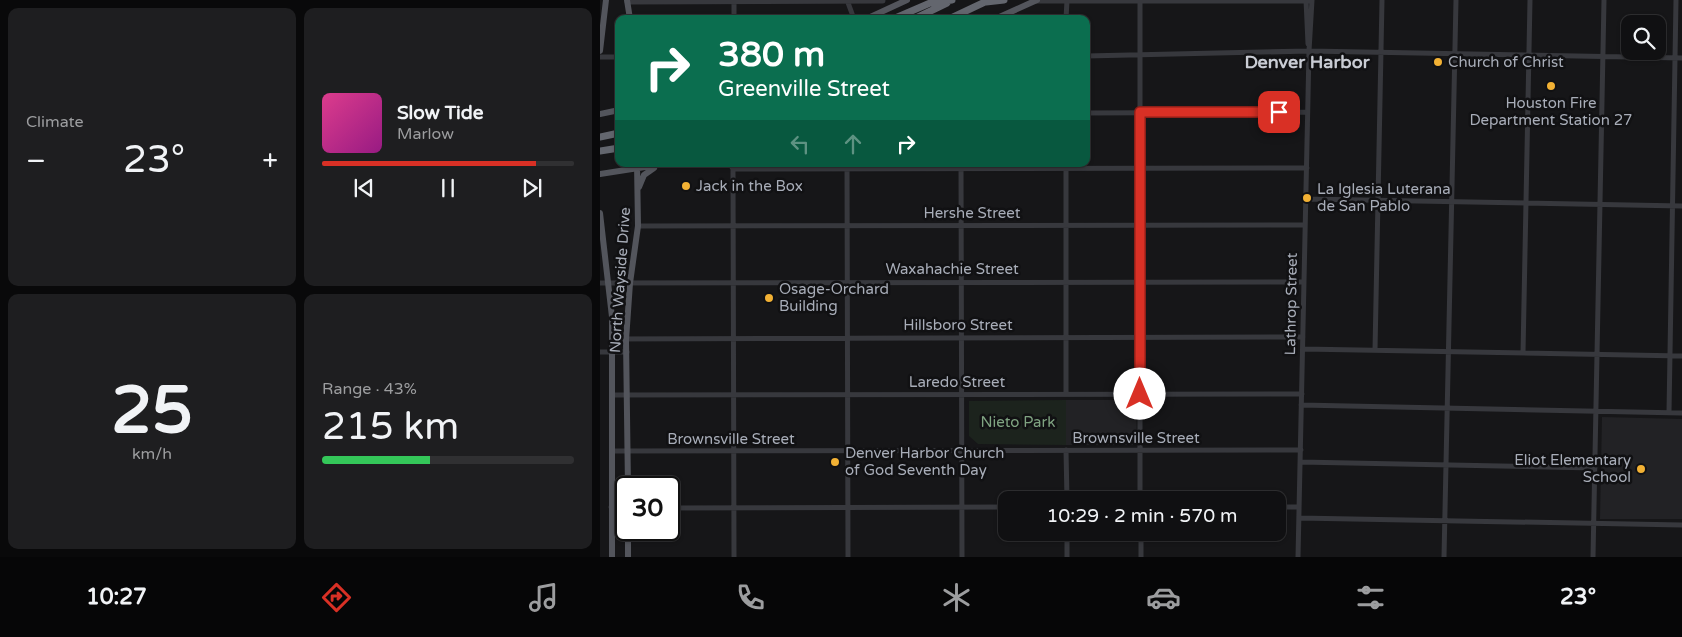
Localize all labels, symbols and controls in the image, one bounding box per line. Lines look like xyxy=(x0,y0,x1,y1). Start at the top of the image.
map controls xyxy=(1621,15,1666,60)
button: search xyxy=(1621,15,1666,60)
text: 380 m xyxy=(718,34,825,76)
icon: right xyxy=(635,35,700,100)
district label: Denver Harbor xyxy=(1244,51,1371,73)
place label: Church of Christ xyxy=(1448,53,1564,71)
marker: Church of Christ xyxy=(1432,56,1444,68)
text: Greenville Street xyxy=(718,76,890,102)
marker: Houston Fire Department Station 27 xyxy=(1545,80,1557,92)
pin xyxy=(1258,91,1300,133)
place label: Houston Fire Department Station 27 xyxy=(1469,94,1633,129)
icon: arrive xyxy=(1265,98,1293,126)
text: Slow Tide xyxy=(397,102,484,124)
text: Climate xyxy=(26,112,84,132)
text: Marlow xyxy=(397,124,454,144)
icon: left xyxy=(786,130,814,158)
icon: ahead xyxy=(839,130,867,158)
icon: right xyxy=(892,130,920,158)
text: 23° xyxy=(123,137,185,183)
text: − xyxy=(26,144,46,178)
text: + xyxy=(262,144,278,178)
icon: previous xyxy=(350,174,378,202)
icon: pause xyxy=(434,174,462,202)
icon: next xyxy=(518,174,546,202)
place label: Jack in the Box xyxy=(696,177,803,195)
marker: Jack in the Box xyxy=(680,180,692,192)
place label: La Iglesia Luterana de San Pablo xyxy=(1317,180,1451,215)
marker: La Iglesia Luterana de San Pablo xyxy=(1301,192,1313,204)
street label: Hershe Street xyxy=(924,204,1021,222)
street label: North Wayside Drive xyxy=(606,206,634,354)
street label: Lathrop Street xyxy=(1281,252,1301,355)
street label: Waxahachie Street xyxy=(885,260,1019,278)
place label: Osage-Orchard Building xyxy=(779,280,889,315)
marker: Osage-Orchard Building xyxy=(763,292,775,304)
street label: Hillsboro Street xyxy=(903,316,1013,334)
position arrow xyxy=(1113,367,1165,419)
text: 25 xyxy=(111,372,193,451)
street label: Laredo Street xyxy=(909,373,1005,391)
text: Range · 43% xyxy=(322,379,417,399)
text: 215 km xyxy=(322,404,459,450)
park label: Nieto Park xyxy=(981,413,1055,431)
street label: Brownsville Street xyxy=(1072,429,1200,447)
street label: Brownsville Street xyxy=(667,430,795,448)
text: km/h xyxy=(132,444,172,464)
place label: Denver Harbor Church of God Seventh Day xyxy=(845,444,1004,479)
place label: Eliot Elementary School xyxy=(1514,451,1631,486)
marker: Denver Harbor Church of God Seventh Day xyxy=(829,456,841,468)
marker: Eliot Elementary School xyxy=(1635,463,1647,475)
speed limit sign: 30 xyxy=(615,476,680,541)
text: 10:29 · 2 min · 570 m xyxy=(1046,505,1238,527)
icon: directions xyxy=(319,580,354,615)
icon: music xyxy=(526,580,561,615)
icon: phone xyxy=(733,580,768,615)
icon: climate xyxy=(939,580,974,615)
icon: car xyxy=(1146,580,1181,615)
icon: filters xyxy=(1353,580,1388,615)
text: 10:27 xyxy=(86,584,147,610)
text: 23° xyxy=(1560,584,1596,610)

